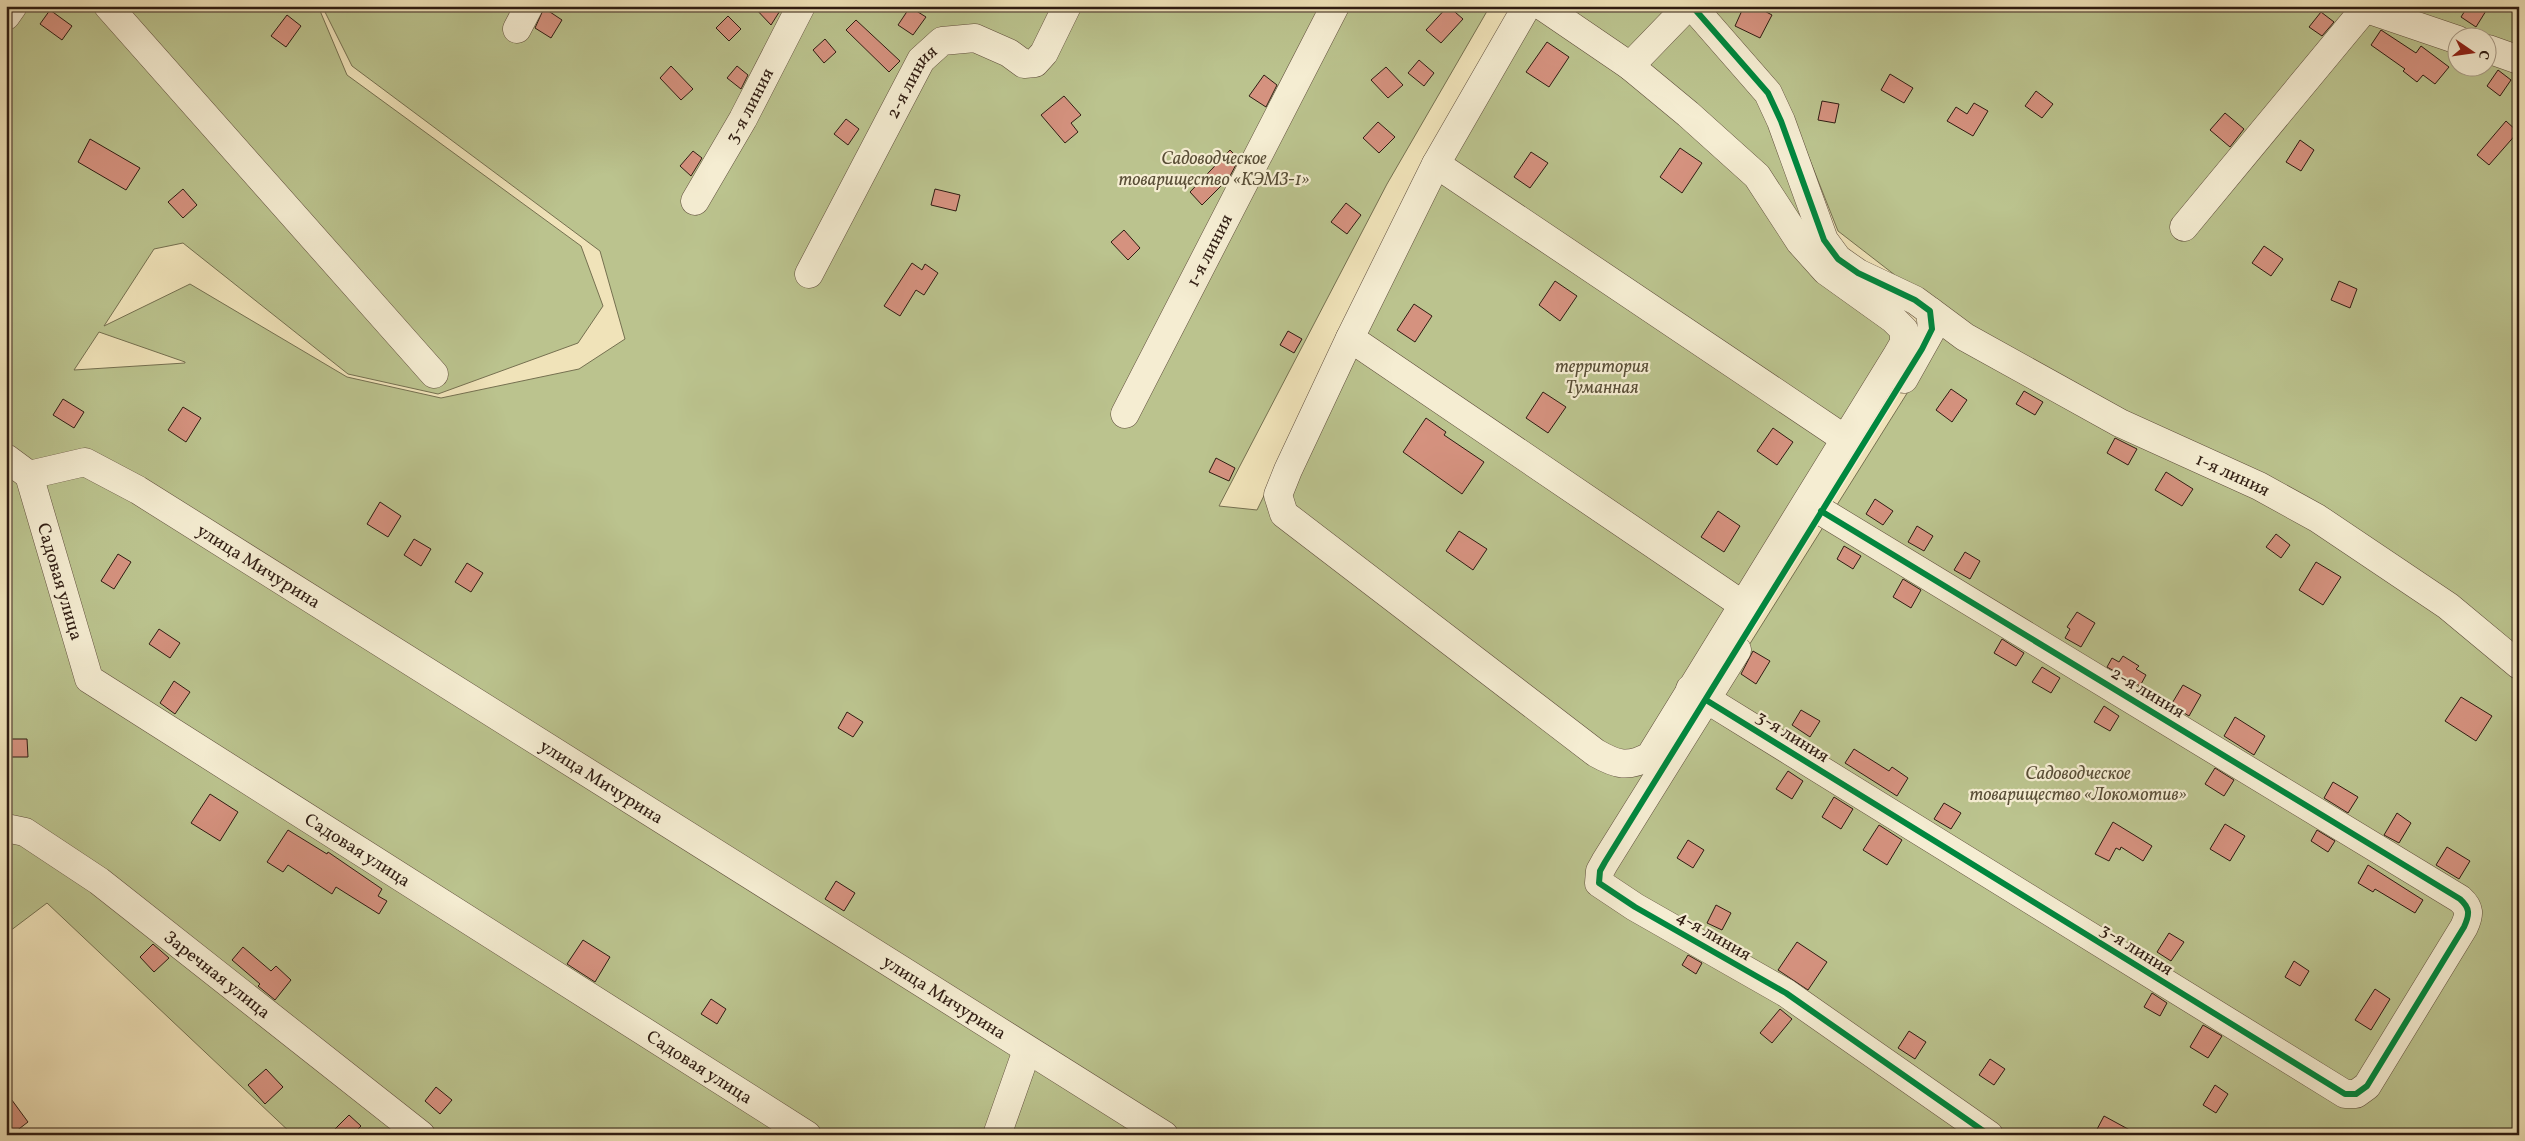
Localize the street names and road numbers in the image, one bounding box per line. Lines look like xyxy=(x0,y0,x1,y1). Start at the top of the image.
street label: 2-я линия xyxy=(881,40,943,124)
street label: 3-я линия xyxy=(720,64,781,148)
street label: 1-я линия xyxy=(1181,210,1240,292)
street label: 1-я линия xyxy=(2191,448,2274,504)
street label: улица Мичурина xyxy=(191,519,325,616)
street label: Садовая улица xyxy=(30,520,88,644)
street label: 2-я линия xyxy=(2106,661,2189,725)
street label: 3-я линия xyxy=(1751,705,1834,770)
street label: улица Мичурина xyxy=(534,734,668,831)
street label: Садовая улица xyxy=(299,808,415,894)
street label: 4-я линия xyxy=(1671,905,1755,968)
street label: 3-я линия xyxy=(2095,918,2178,983)
street label: Заречная улица xyxy=(158,926,275,1026)
street label: улица Мичурина xyxy=(877,950,1010,1047)
street label: Садовая улица xyxy=(641,1025,757,1111)

